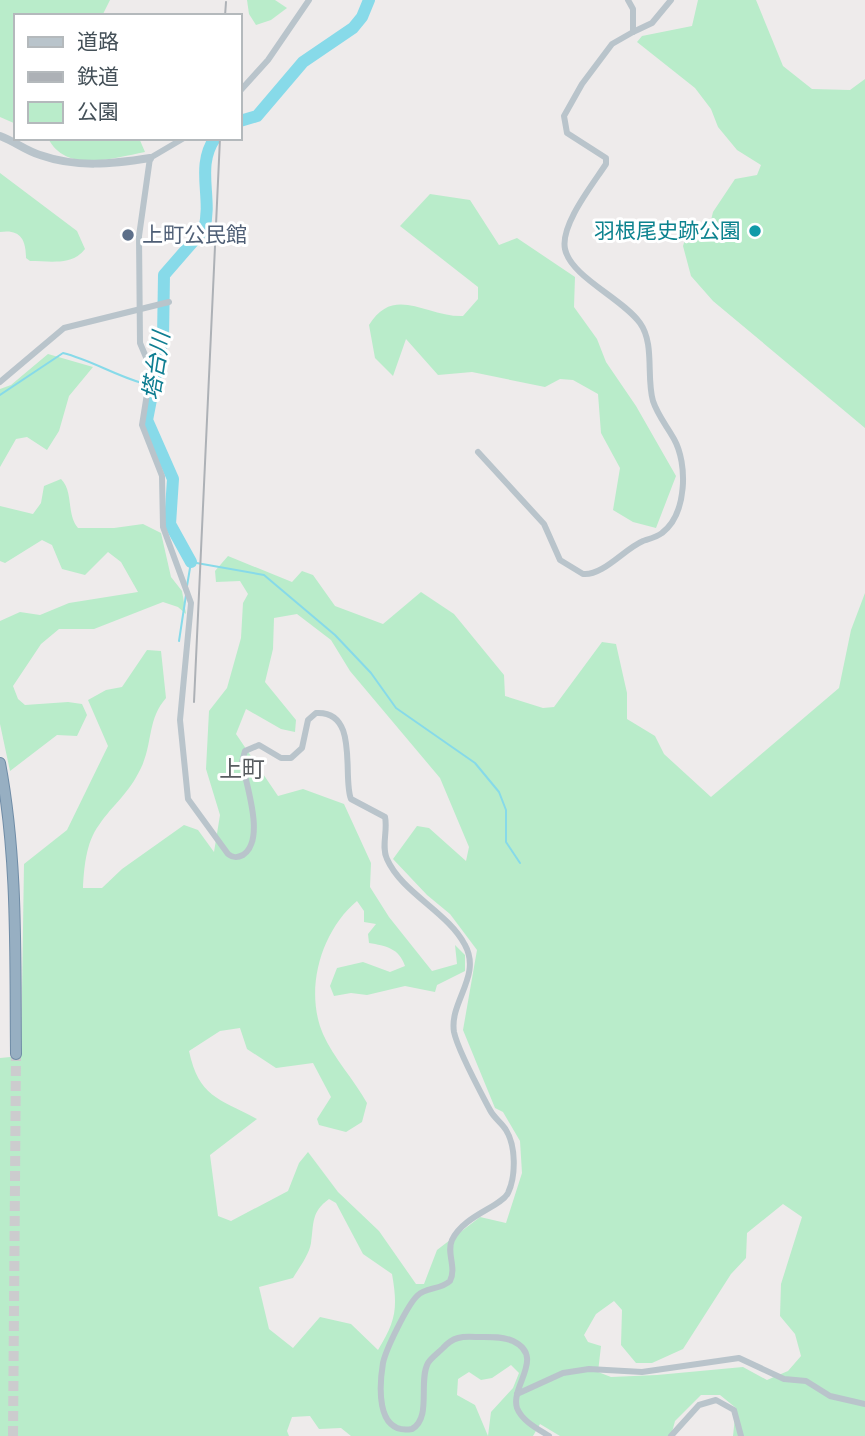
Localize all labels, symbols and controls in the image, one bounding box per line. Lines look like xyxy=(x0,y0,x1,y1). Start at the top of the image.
legend xyxy=(14,14,242,140)
text: 道路 xyxy=(77,29,119,54)
text: 鉄道 xyxy=(77,64,119,89)
text: 公園 xyxy=(77,99,119,124)
place label: 羽根尾史跡公園 xyxy=(594,218,741,243)
place label: 上町公民館 xyxy=(142,222,247,247)
marker: 羽根尾史跡公園 xyxy=(747,223,763,239)
marker: 上町公民館 xyxy=(120,227,136,243)
water label: 塔台川 xyxy=(137,327,176,402)
district label: 上町 xyxy=(219,755,265,783)

